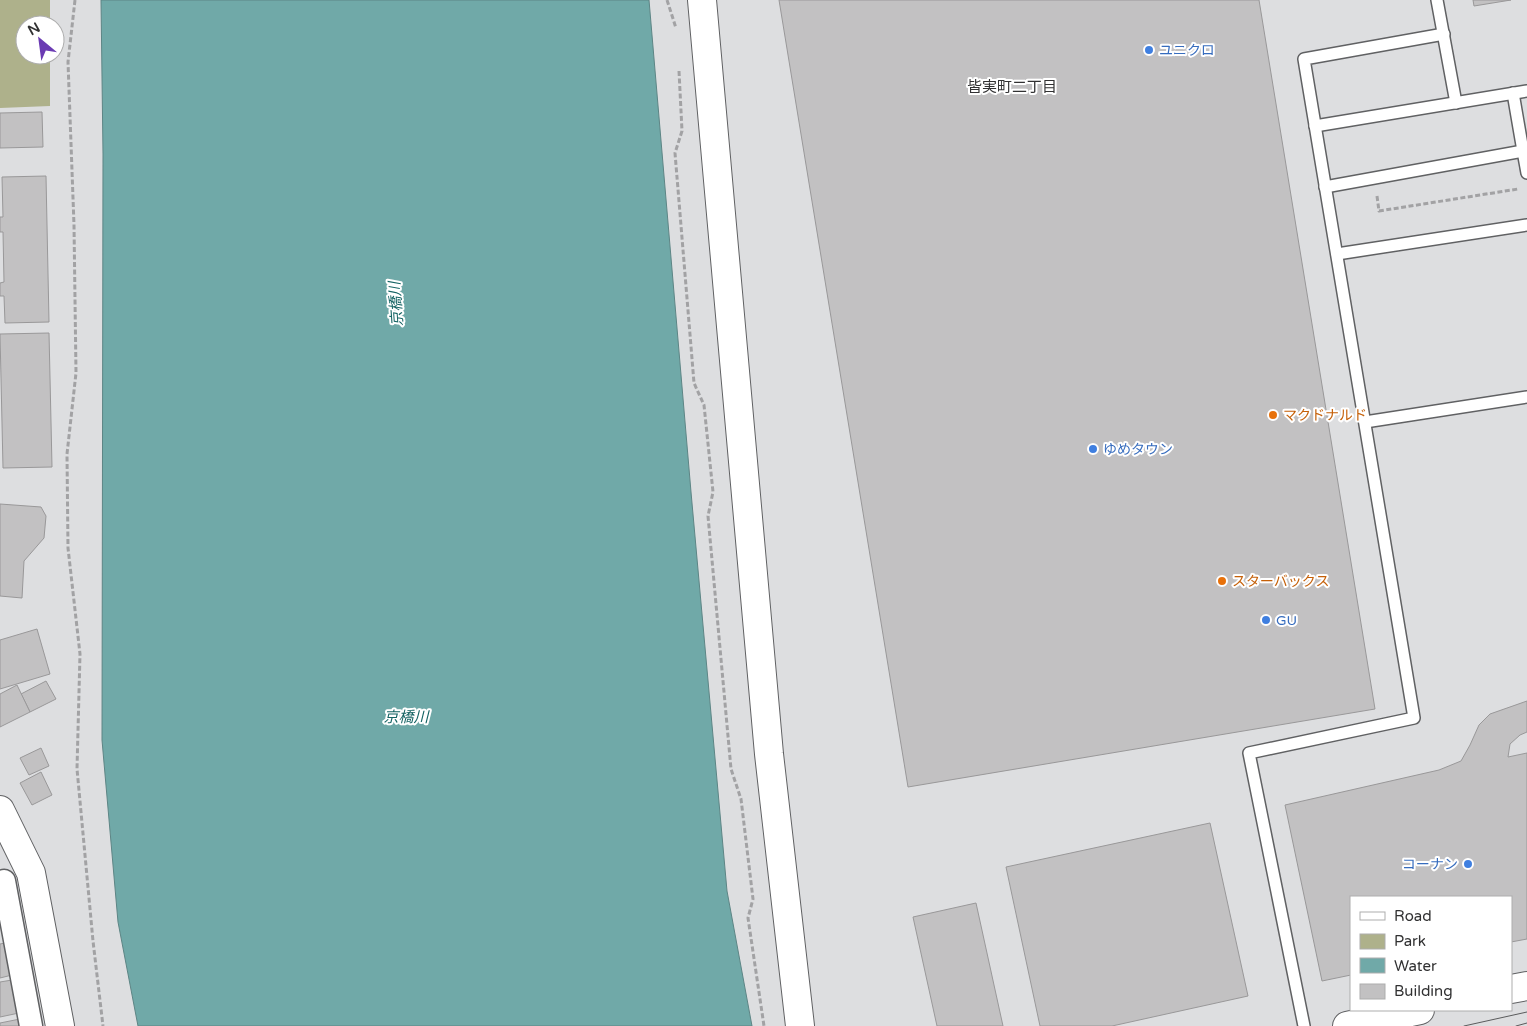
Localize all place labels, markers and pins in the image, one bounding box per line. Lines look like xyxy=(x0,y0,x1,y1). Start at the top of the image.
place label: ユニクロ xyxy=(1159,42,1215,59)
marker: ユニクロ xyxy=(1143,44,1155,56)
place label: マクドナルド xyxy=(1283,407,1367,424)
marker: マクドナルド xyxy=(1267,409,1279,421)
place label: ゆめタウン xyxy=(1103,441,1173,458)
marker: ゆめタウン xyxy=(1087,443,1099,455)
place label: スターバックス xyxy=(1232,573,1329,590)
marker: スターバックス xyxy=(1216,575,1228,587)
place label: GU xyxy=(1276,612,1297,629)
marker: GU xyxy=(1260,614,1272,626)
place label: コーナン xyxy=(1402,856,1458,873)
marker: コーナン xyxy=(1462,858,1474,870)

